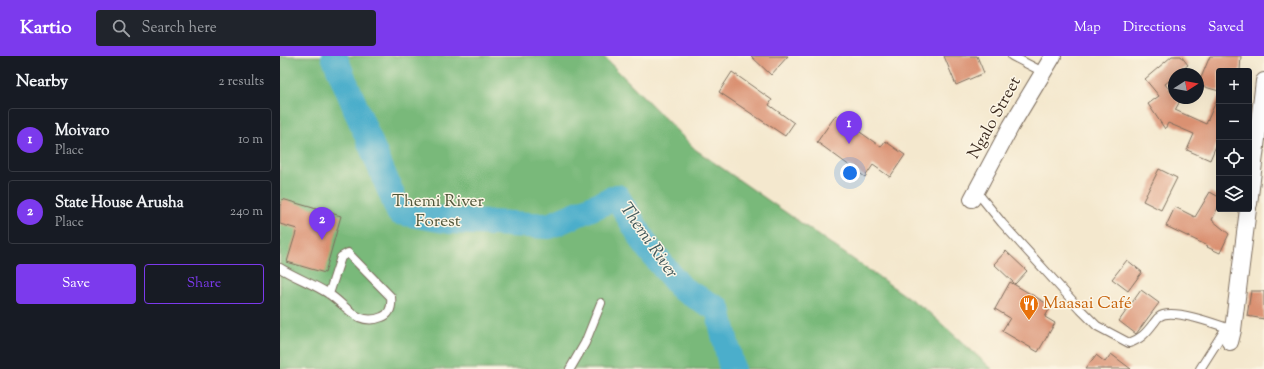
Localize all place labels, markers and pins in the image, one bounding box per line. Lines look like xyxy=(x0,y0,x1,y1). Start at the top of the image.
pin: 1 xyxy=(836,111,862,144)
pin: 2 xyxy=(309,207,335,240)
place label: Maasai Café xyxy=(1043,292,1132,316)
restaurant icon: Maasai Café xyxy=(1018,293,1040,321)

